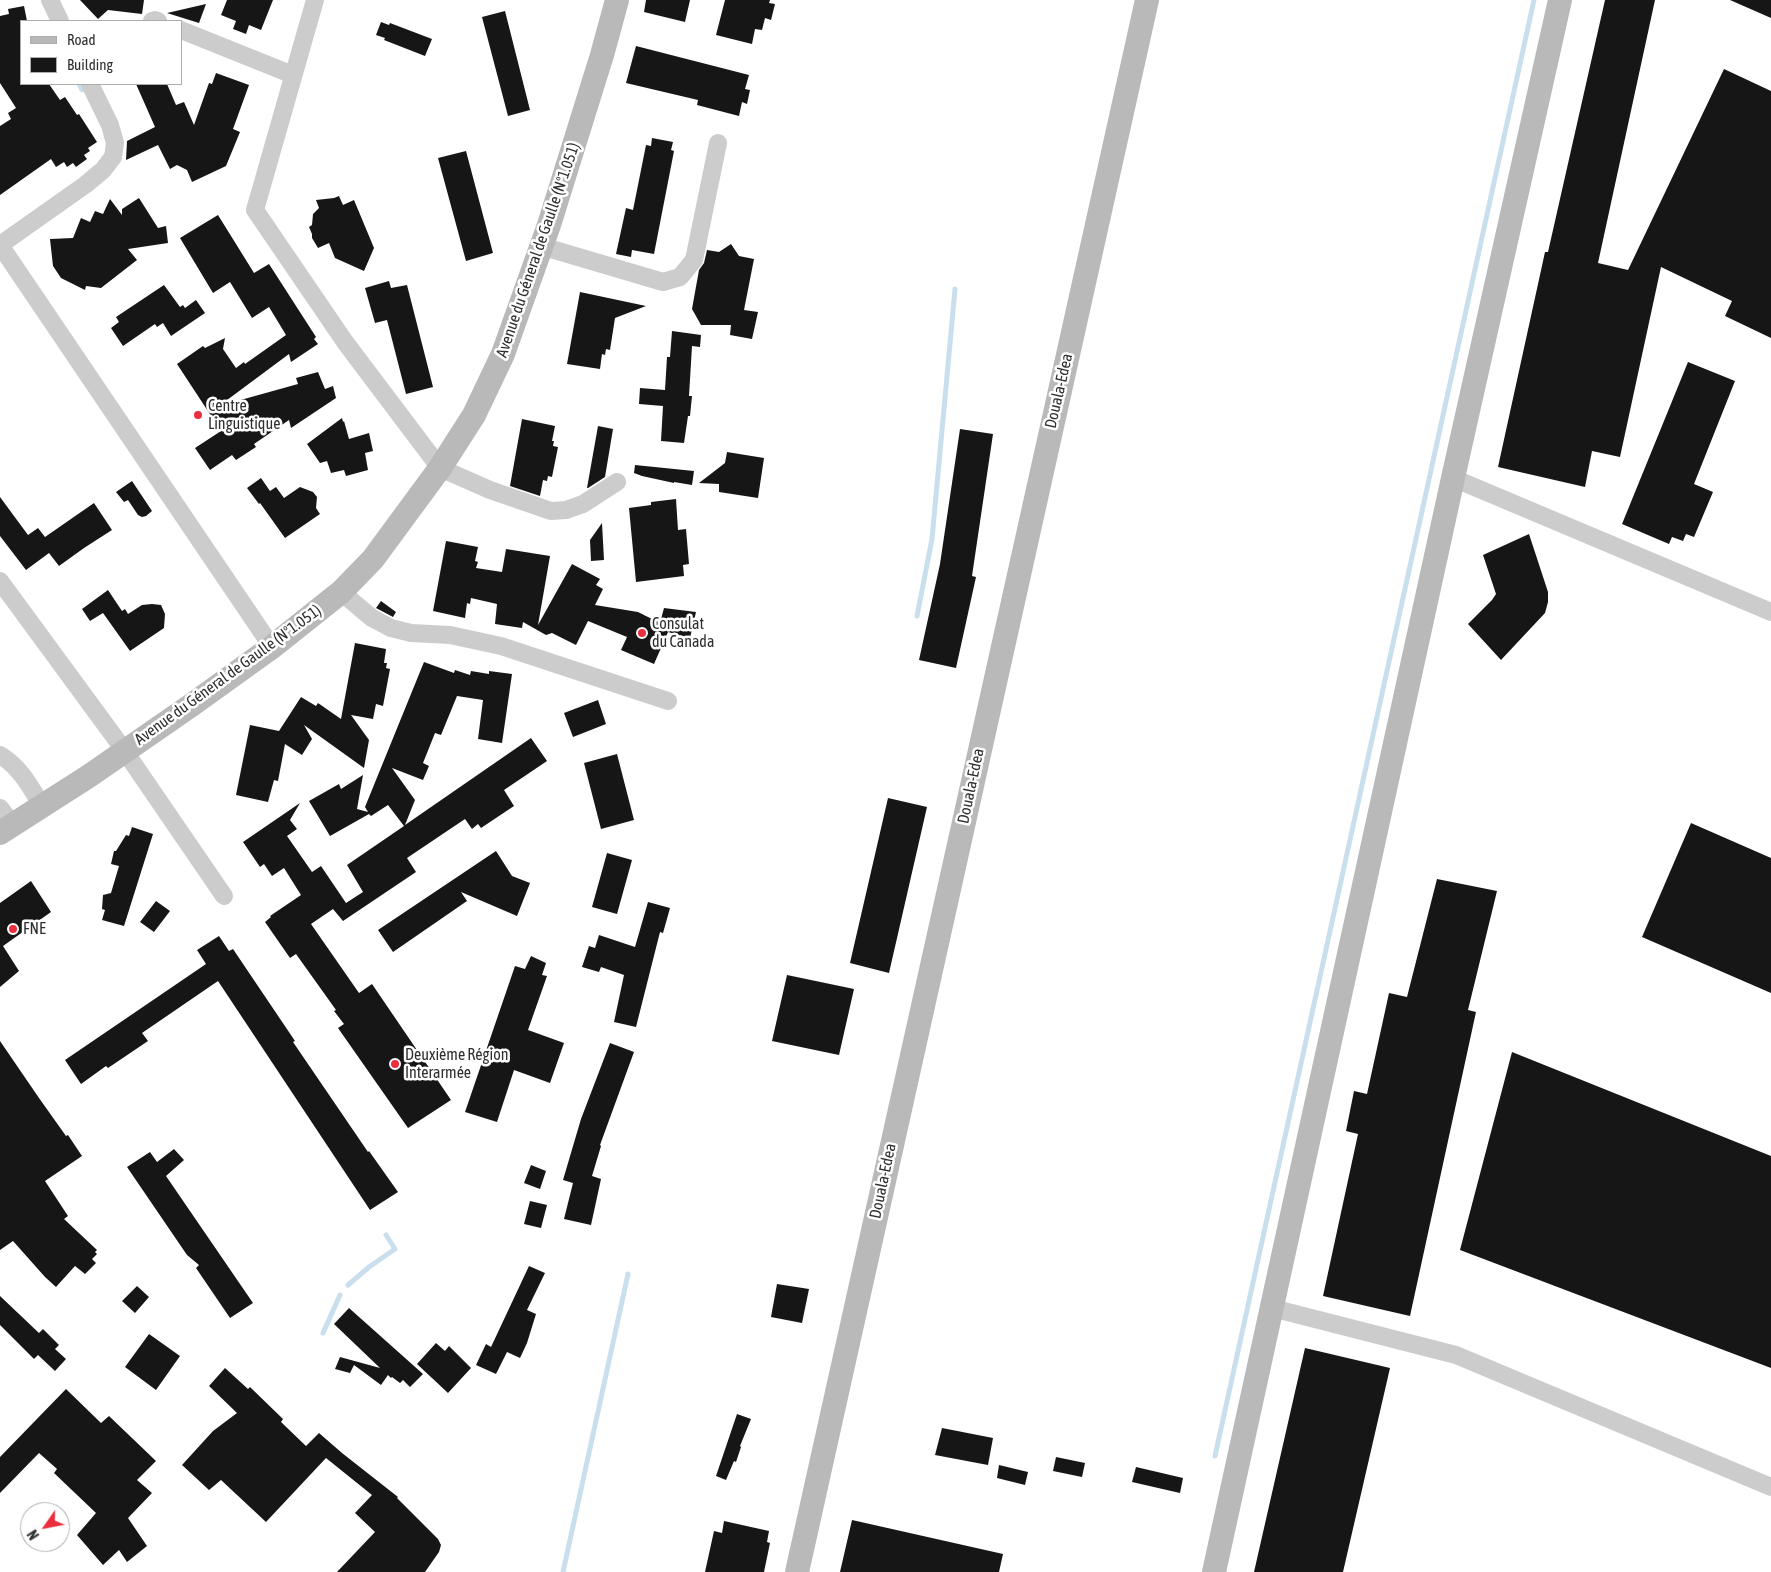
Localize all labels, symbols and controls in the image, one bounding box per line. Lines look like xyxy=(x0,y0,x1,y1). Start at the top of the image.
legend xyxy=(20,20,182,85)
text: Road xyxy=(67,31,96,48)
text: Building xyxy=(67,56,113,73)
street label: Avenue du Géneral de Gaulle (N°1.051) xyxy=(492,140,584,360)
street label: Douala-Edea xyxy=(1041,352,1077,430)
place label: Centre Linguistique xyxy=(208,396,280,434)
marker: Centre Linguistique xyxy=(192,409,204,421)
street label: Avenue du Géneral de Gaulle (N°1.051) xyxy=(131,601,325,749)
place label: Consulat du Canada xyxy=(652,614,714,652)
marker: Consulat du Canada xyxy=(636,627,648,639)
street label: Douala-Edea xyxy=(954,747,988,825)
place label: FNE xyxy=(23,919,46,939)
marker: FNE xyxy=(7,923,19,935)
place label: Deuxième Région Interarmée xyxy=(405,1045,508,1083)
marker: Deuxième Région Interarmée xyxy=(389,1058,401,1070)
street label: Douala-Edea xyxy=(866,1142,900,1220)
north arrow xyxy=(20,1502,70,1552)
text: N xyxy=(24,1527,42,1542)

